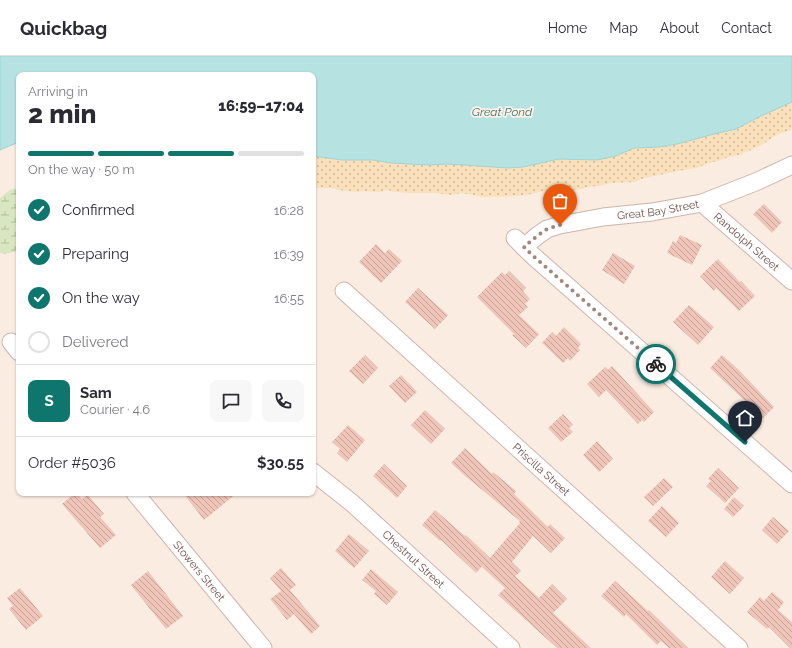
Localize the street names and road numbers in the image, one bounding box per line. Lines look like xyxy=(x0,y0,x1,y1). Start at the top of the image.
street label: Great Bay Street xyxy=(616,197,700,222)
street label: Randolph Street xyxy=(711,210,782,274)
street label: Priscilla Street xyxy=(510,440,573,499)
street label: Chestnut Street xyxy=(380,527,447,591)
street label: Stowers Street xyxy=(171,538,228,604)

